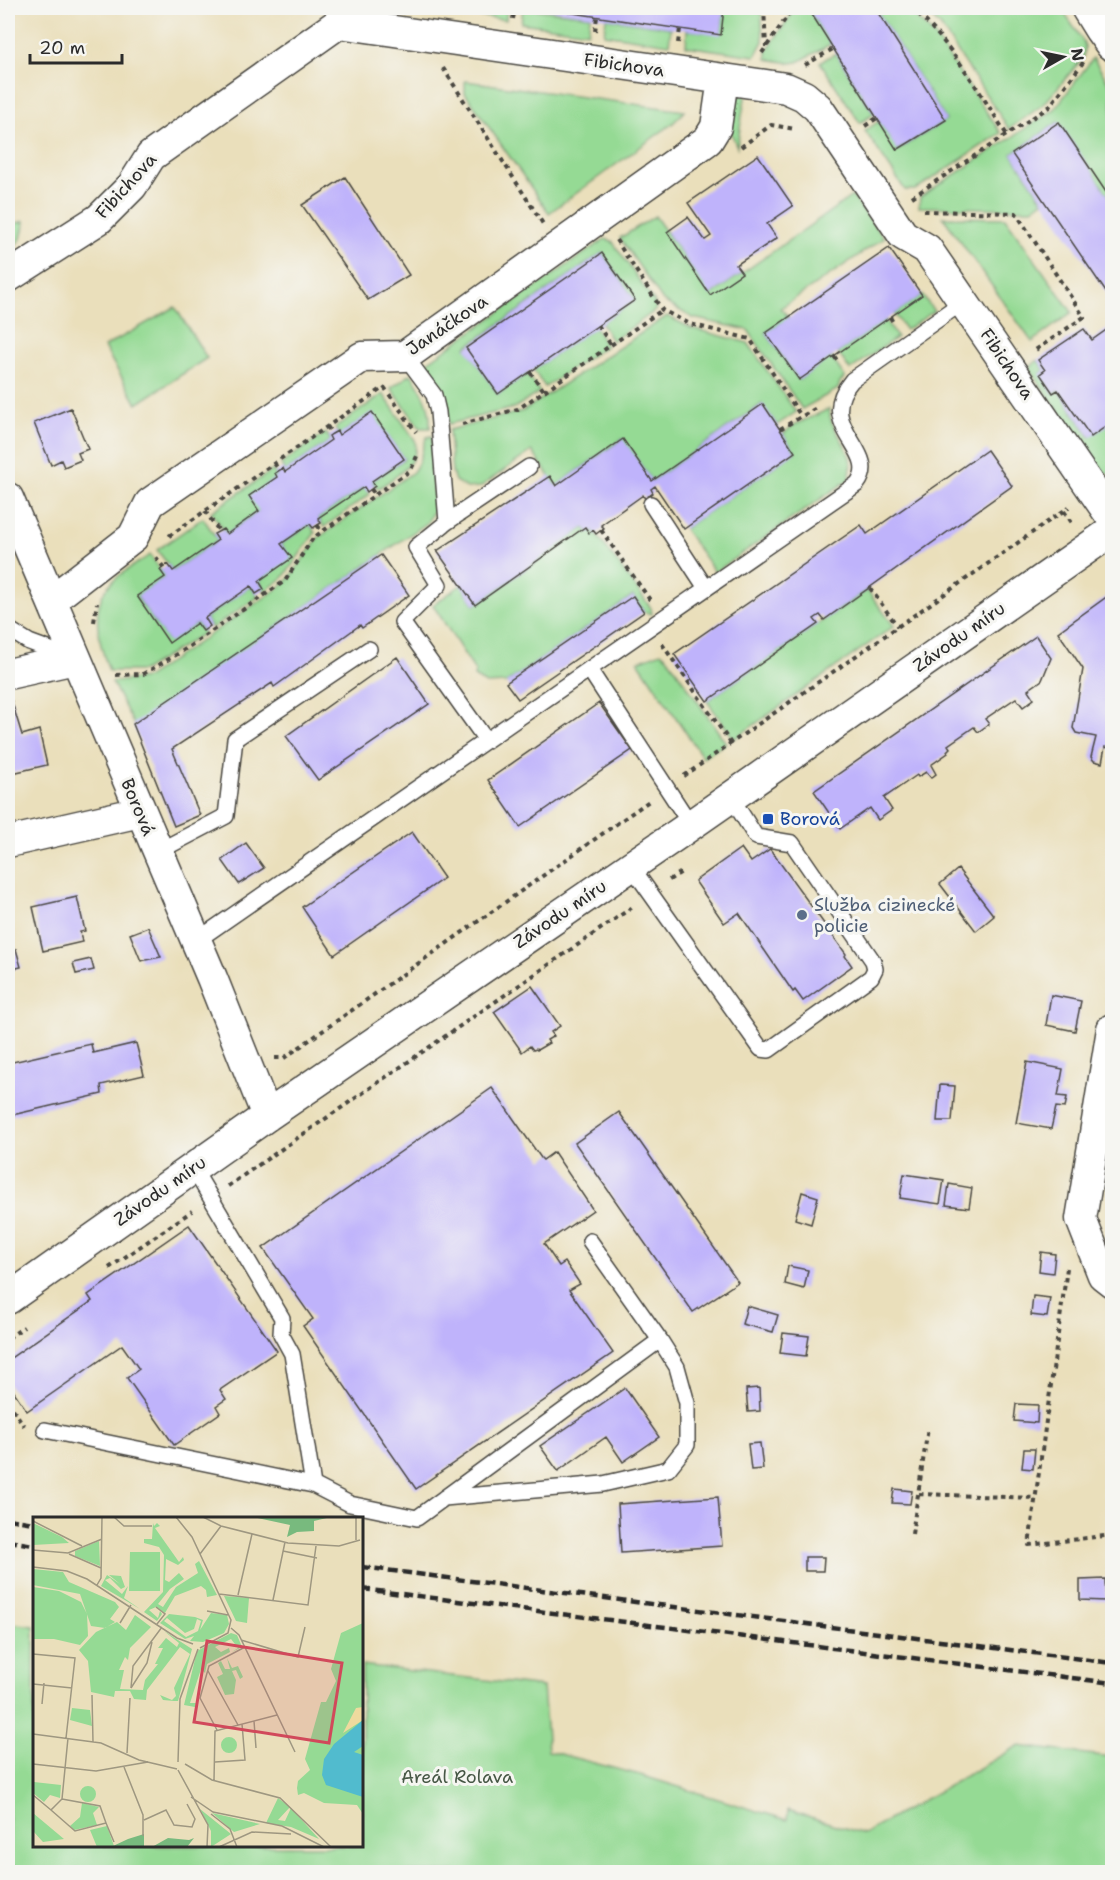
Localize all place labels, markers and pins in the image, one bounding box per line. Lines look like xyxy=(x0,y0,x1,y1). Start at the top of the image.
place label: Borová xyxy=(780,807,840,831)
marker: Borová xyxy=(761,812,775,826)
place label: Služba cizinecké policie xyxy=(814,893,955,938)
marker: Služba cizinecké policie xyxy=(795,908,809,922)

